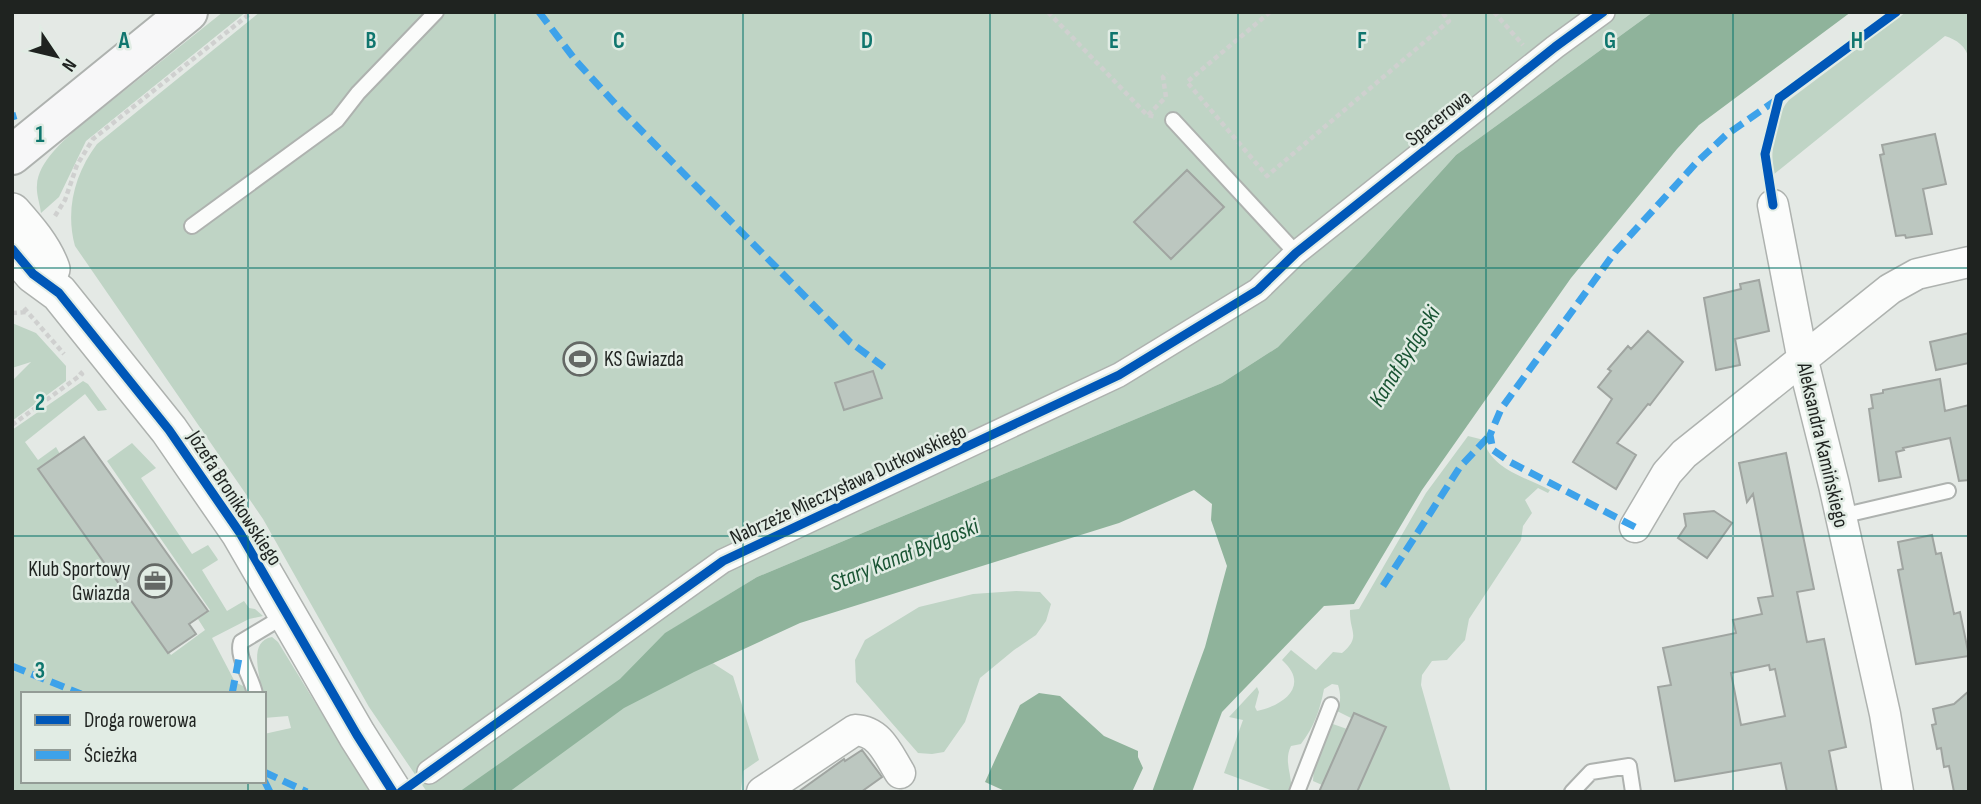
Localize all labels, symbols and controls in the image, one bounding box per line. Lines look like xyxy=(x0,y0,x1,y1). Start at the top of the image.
north arrow xyxy=(21,21,91,91)
text: A xyxy=(118,27,131,55)
text: B xyxy=(366,27,377,55)
text: C xyxy=(613,27,625,55)
text: D xyxy=(861,27,873,55)
text: E xyxy=(1109,27,1119,55)
text: F xyxy=(1357,27,1367,55)
text: G xyxy=(1604,27,1616,55)
text: H xyxy=(1851,27,1863,55)
text: N xyxy=(56,54,81,76)
street label: Spacerowa xyxy=(1401,85,1476,152)
text: 1 xyxy=(35,121,45,149)
water label: Kanał Bydgoski xyxy=(1363,300,1447,412)
sports icon: KS Gwiazda xyxy=(561,340,599,378)
place label: KS Gwiazda xyxy=(604,347,684,372)
street label: Aleksandra Kamińskiego xyxy=(1791,359,1854,530)
text: 2 xyxy=(35,389,45,417)
street label: Nabrzeże Mieczysława Dutkowskiego xyxy=(726,419,970,550)
street label: Józefa Bronikowskiego xyxy=(181,425,287,570)
water label: Stary Kanał Bydgoski xyxy=(826,512,983,597)
place label: Klub Sportowy Gwiazda xyxy=(28,557,130,606)
office icon: Klub Sportowy Gwiazda xyxy=(136,562,174,600)
text: 3 xyxy=(35,657,45,685)
legend xyxy=(21,692,266,783)
text: Droga rowerowa xyxy=(84,708,197,733)
text: Ścieżka xyxy=(84,743,137,768)

